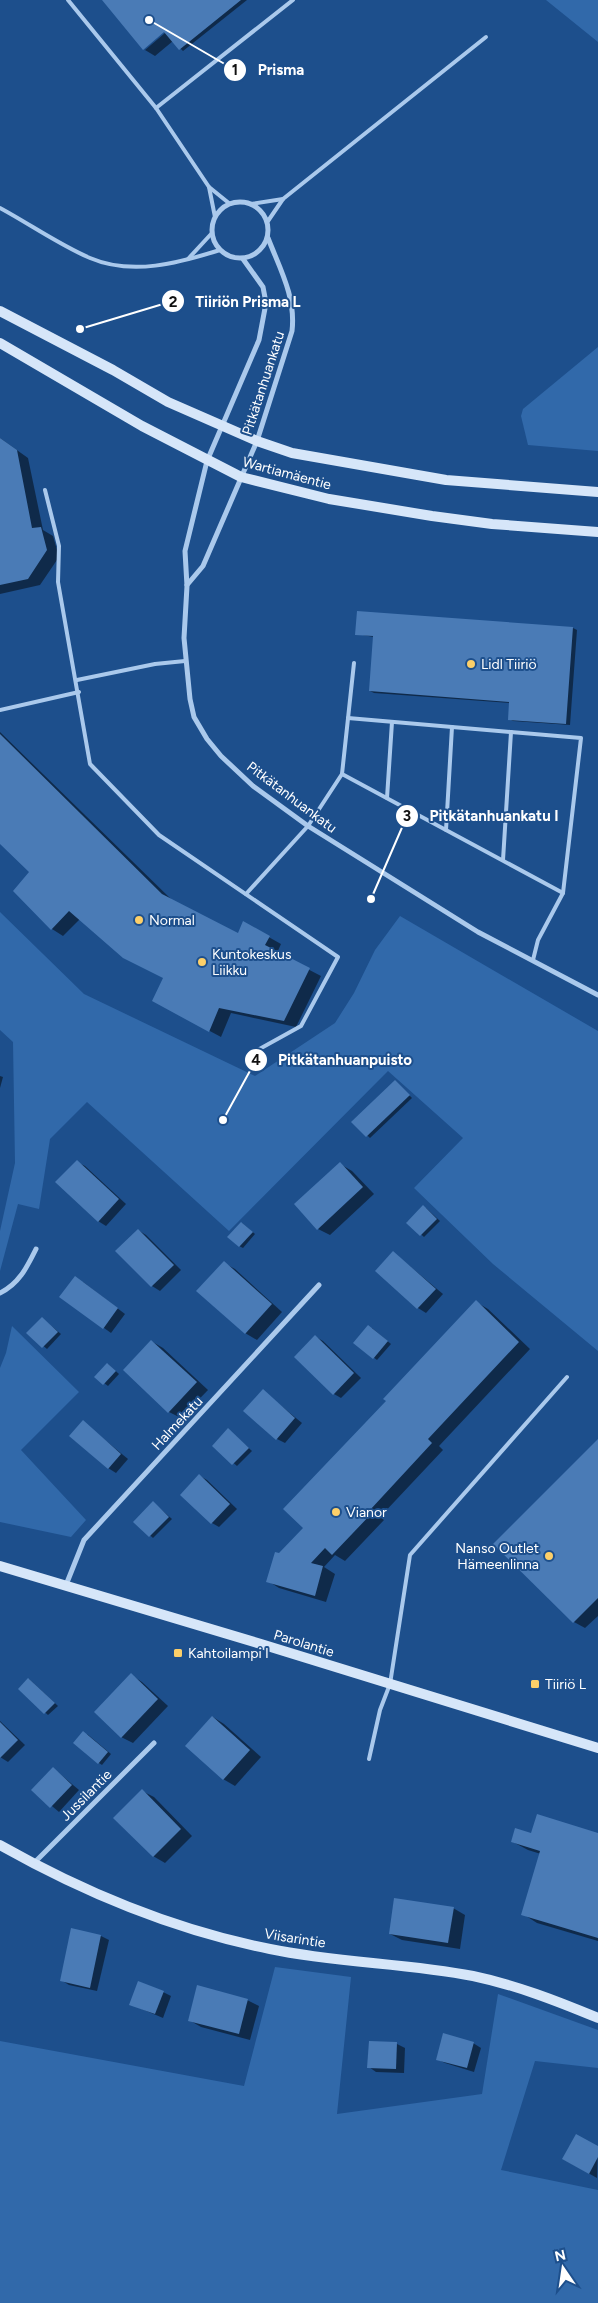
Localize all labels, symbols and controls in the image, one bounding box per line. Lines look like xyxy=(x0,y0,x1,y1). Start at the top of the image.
callout: Prisma xyxy=(223,55,314,85)
text: 1 xyxy=(232,61,238,79)
text: Prisma xyxy=(258,61,304,79)
callout: Tiiriön Prisma L xyxy=(160,286,310,316)
text: 2 xyxy=(169,293,178,311)
text: Tiiriön Prisma L xyxy=(195,293,301,311)
street label: Pitkätanhuankatu xyxy=(239,329,288,437)
street label: Wartiamäentie xyxy=(241,453,333,494)
place label: Lidl Tiiriö xyxy=(481,656,537,673)
marker: Lidl Tiiriö xyxy=(465,658,477,670)
street label: Pitkätanhuankatu xyxy=(243,758,340,837)
callout: Pitkätanhuankatu I xyxy=(395,801,569,831)
text: 3 xyxy=(403,807,411,825)
text: Pitkätanhuankatu I xyxy=(429,807,559,825)
place label: Normal xyxy=(149,912,195,929)
marker: Normal xyxy=(133,914,145,926)
place label: Kuntokeskus Liikku xyxy=(212,946,291,979)
marker: Kuntokeskus Liikku xyxy=(196,956,208,968)
callout: Pitkätanhuanpuisto xyxy=(243,1045,422,1075)
text: 4 xyxy=(251,1051,261,1069)
text: Pitkätanhuanpuisto xyxy=(278,1051,412,1069)
street label: Halmekatu xyxy=(148,1393,206,1454)
place label: Vianor xyxy=(346,1504,387,1521)
marker: Vianor xyxy=(330,1506,342,1518)
place label: Nanso Outlet Hämeenlinna xyxy=(455,1540,539,1573)
marker: Nanso Outlet Hämeenlinna xyxy=(543,1550,555,1562)
street label: Parolantie xyxy=(272,1626,336,1661)
place label: Kahtoilampi I xyxy=(188,1645,269,1662)
marker: Kahtoilampi I xyxy=(172,1647,184,1659)
place label: Tiiriö L xyxy=(545,1676,587,1693)
marker: Tiiriö L xyxy=(529,1678,541,1690)
street label: Jussilantie xyxy=(57,1766,116,1825)
street label: Viisarintie xyxy=(263,1925,327,1952)
north arrow xyxy=(538,2243,588,2293)
text: N xyxy=(553,2246,567,2265)

